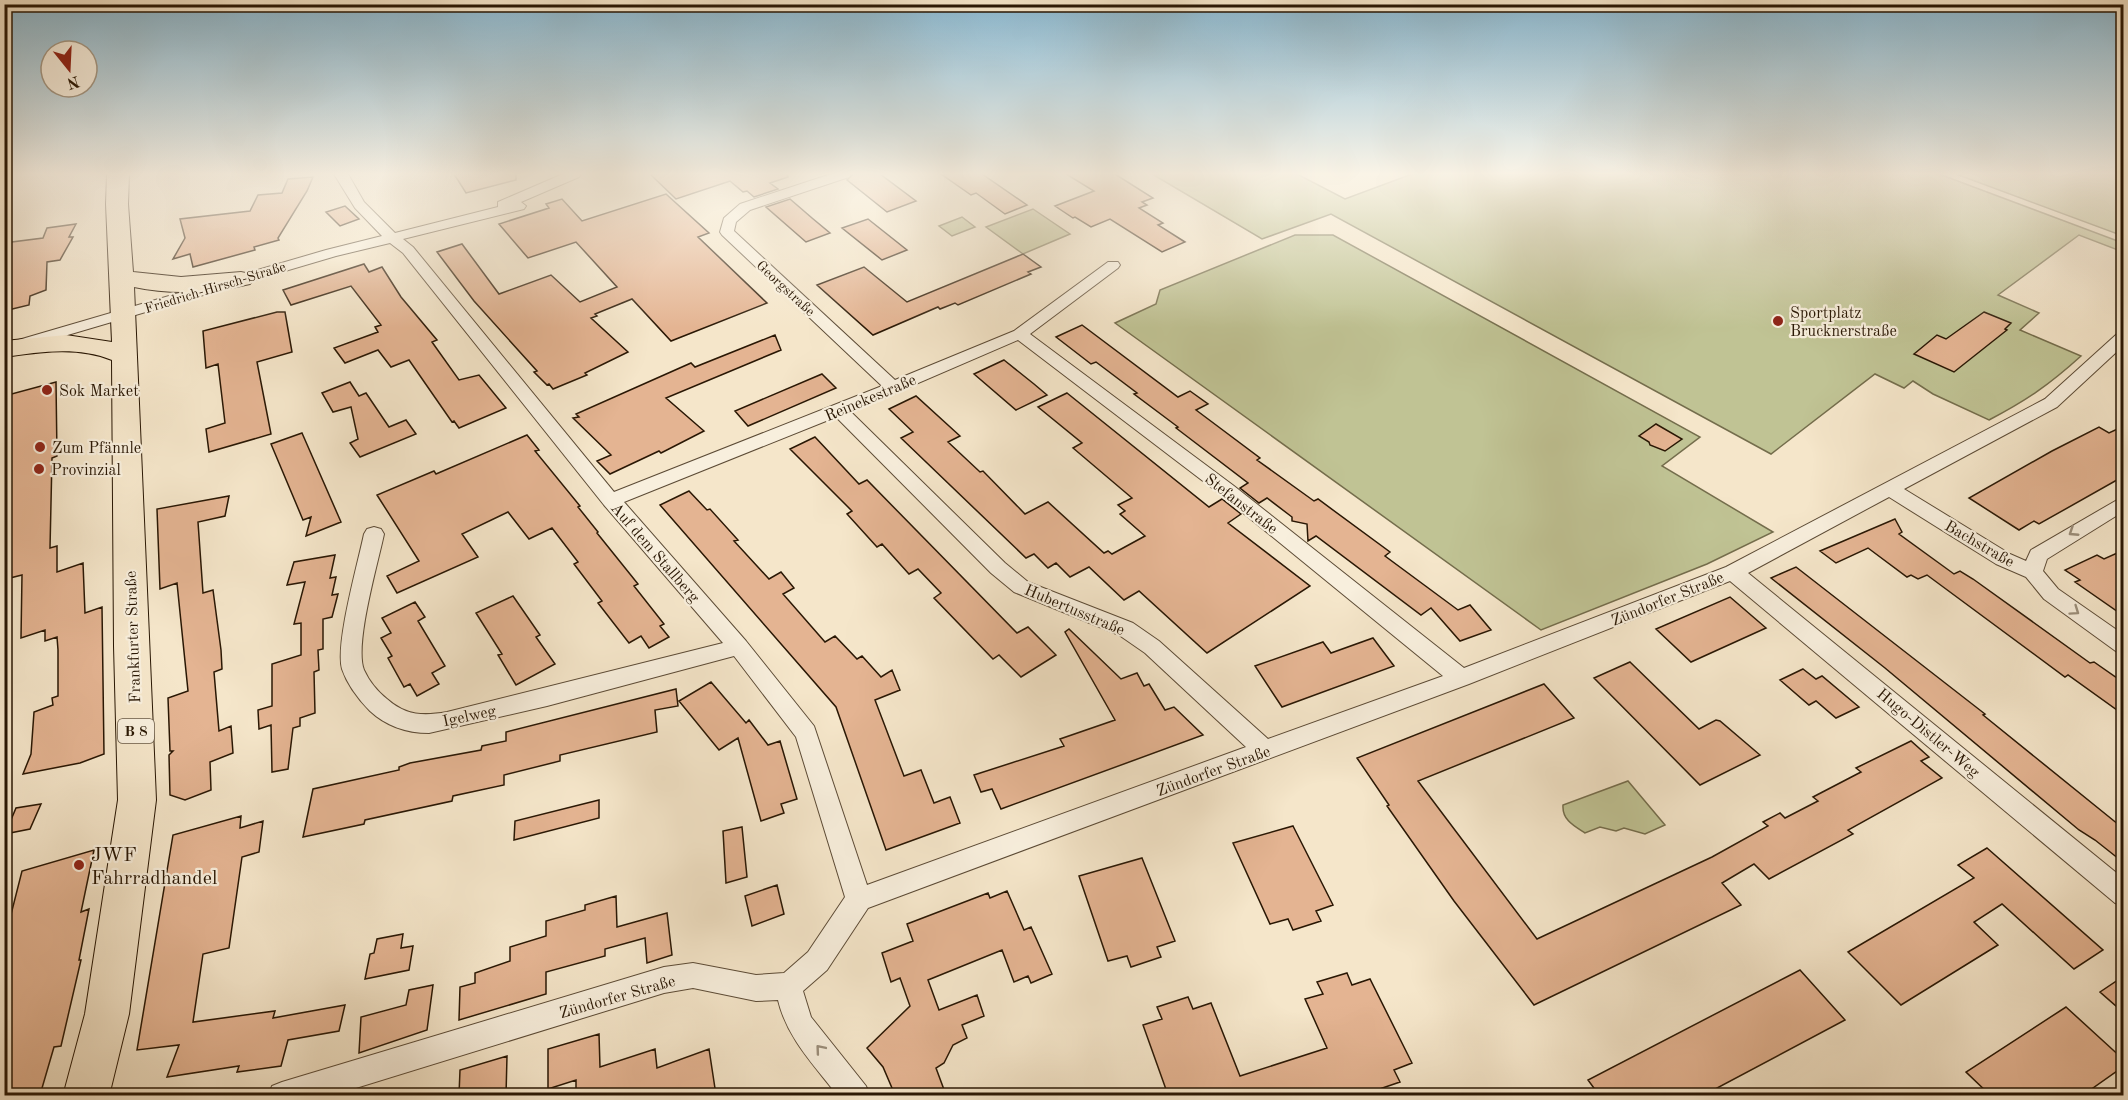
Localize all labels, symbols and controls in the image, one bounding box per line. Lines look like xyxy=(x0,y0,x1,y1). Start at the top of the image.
north arrow xyxy=(39,39,99,99)
text: N xyxy=(64,72,81,91)
street label: Georgstraße xyxy=(753,258,817,319)
street label: Friedrich-Hirsch-Straße xyxy=(143,260,288,316)
place label: Sportplatz Brucknerstraße xyxy=(1790,306,1897,340)
marker: Sportplatz Brucknerstraße xyxy=(1771,314,1785,328)
street label: Reinekestraße xyxy=(823,372,919,425)
marker: Sok Market xyxy=(40,383,54,397)
place label: Sok Market xyxy=(59,384,139,400)
marker: Zum Pfännle xyxy=(33,440,47,454)
place label: Zum Pfännle xyxy=(52,441,141,457)
marker: Provinzial xyxy=(32,462,46,476)
place label: Provinzial xyxy=(51,463,121,479)
street label: Stefanstraße xyxy=(1201,471,1280,538)
street label: Auf dem Stallberg xyxy=(607,500,702,606)
street label: Bachstraße xyxy=(1941,518,2017,571)
one-way arrow xyxy=(2069,524,2079,536)
street label: Frankfurter Straße xyxy=(124,570,144,703)
street label: Zündorfer Straße xyxy=(1609,570,1726,630)
street label: Hubertusstraße xyxy=(1022,583,1127,639)
one-way arrow xyxy=(2068,604,2079,615)
street label: Hugo-Distler-Weg xyxy=(1873,686,1982,781)
street label: Igelweg xyxy=(441,703,498,730)
road number: B 8 xyxy=(118,719,154,743)
street label: Zündorfer Straße xyxy=(1155,744,1273,800)
place label: JWF Fahrradhandel xyxy=(91,846,217,889)
marker: JWF Fahrradhandel xyxy=(72,858,86,872)
street label: Zündorfer Straße xyxy=(558,974,677,1022)
one-way arrow xyxy=(816,1045,827,1056)

